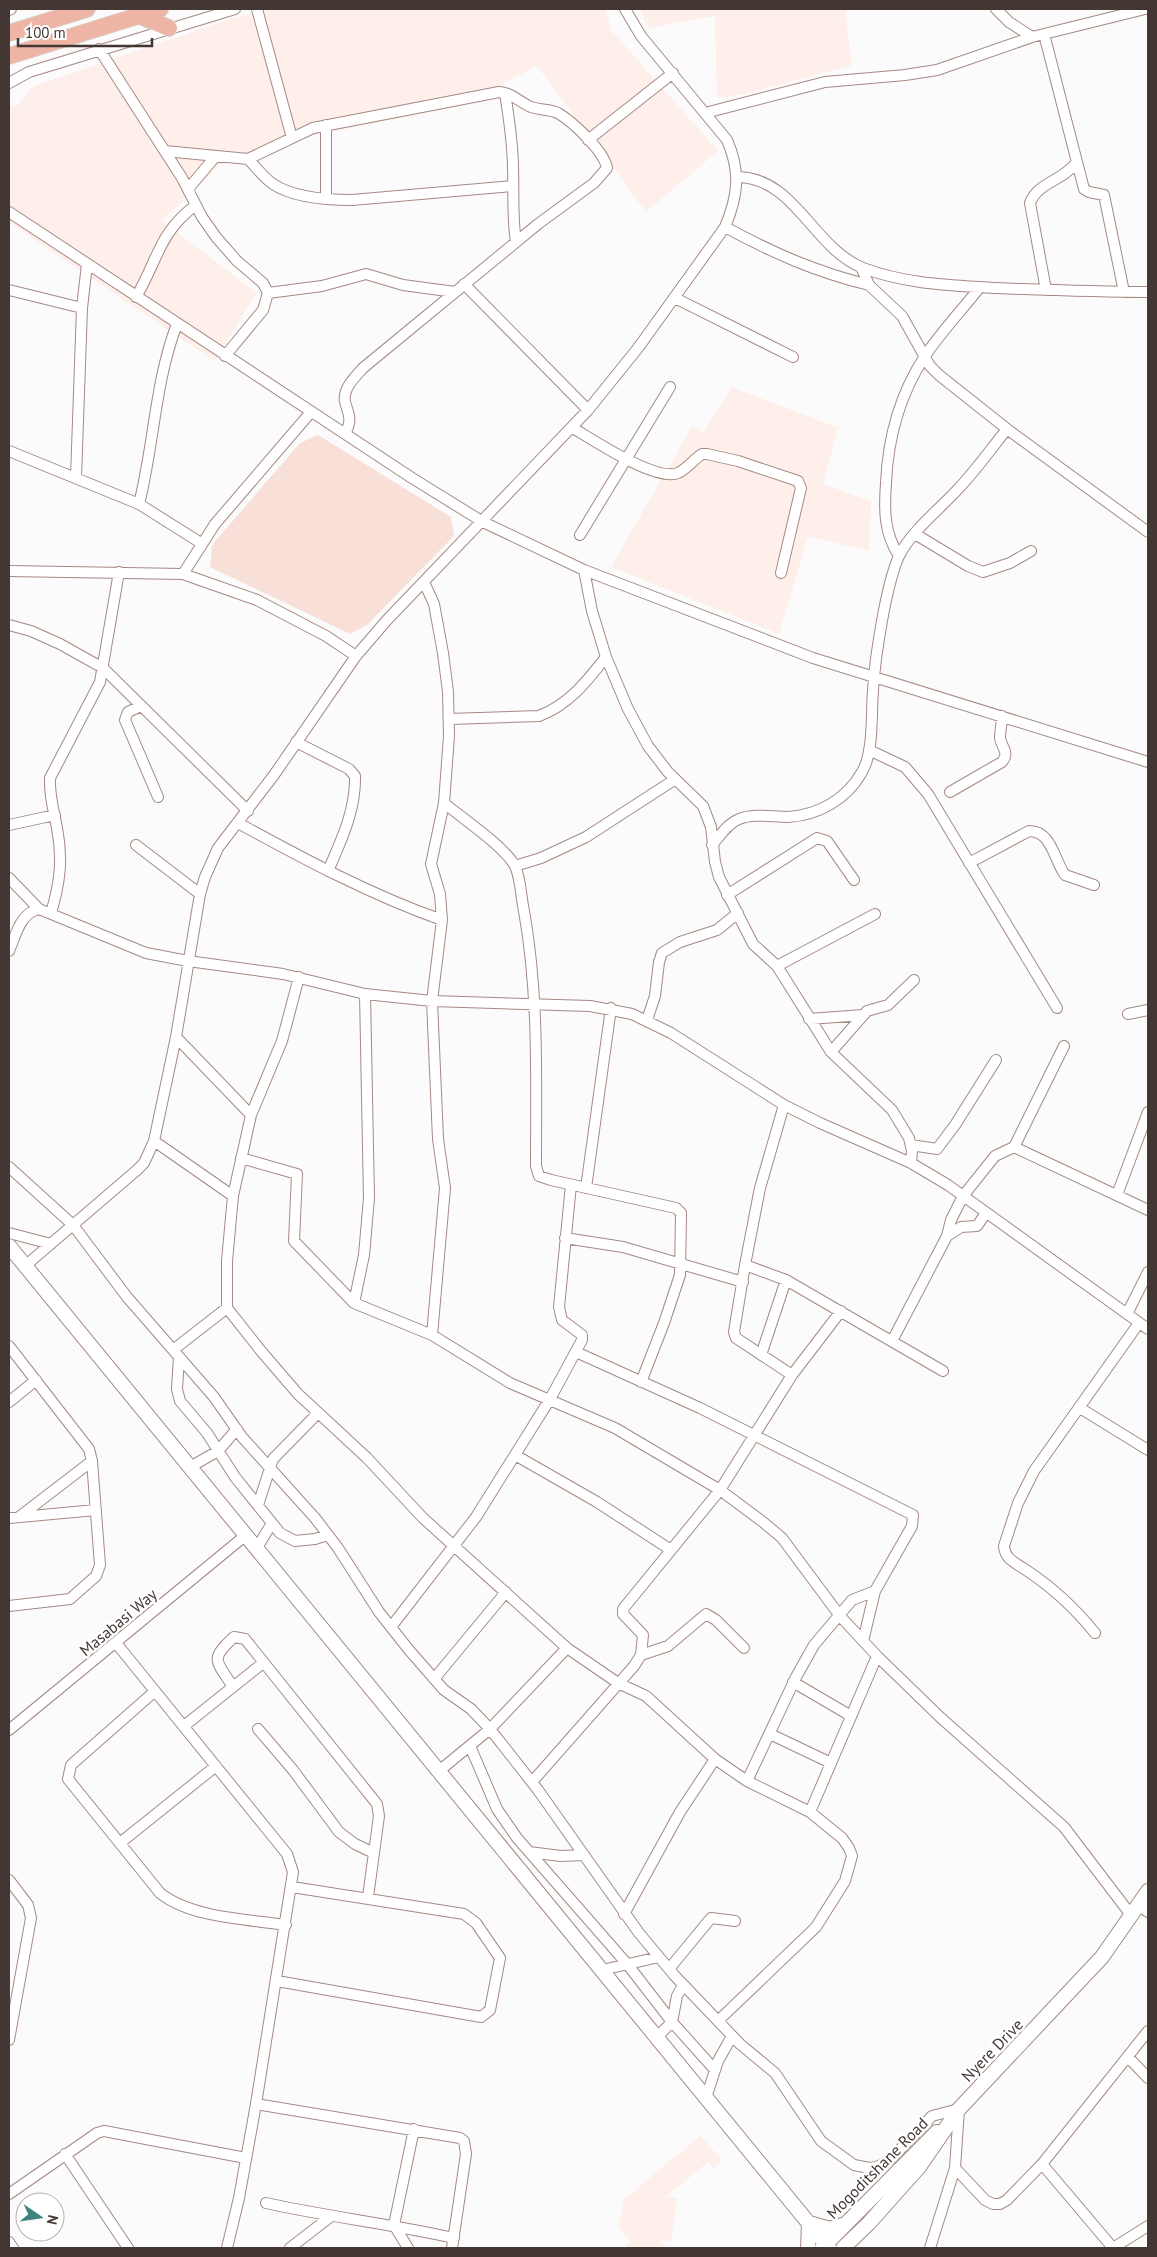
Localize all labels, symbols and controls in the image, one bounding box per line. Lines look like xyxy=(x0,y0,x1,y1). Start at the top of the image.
scale bar xyxy=(18,15,151,47)
text: 100 m xyxy=(25,23,66,42)
street label: Masabasi Way xyxy=(75,1584,161,1660)
street label: Nyere Drive xyxy=(957,2014,1027,2086)
street label: Mogoditshane Road xyxy=(822,2113,932,2223)
north arrow xyxy=(15,2192,65,2242)
text: N xyxy=(43,2213,62,2226)

